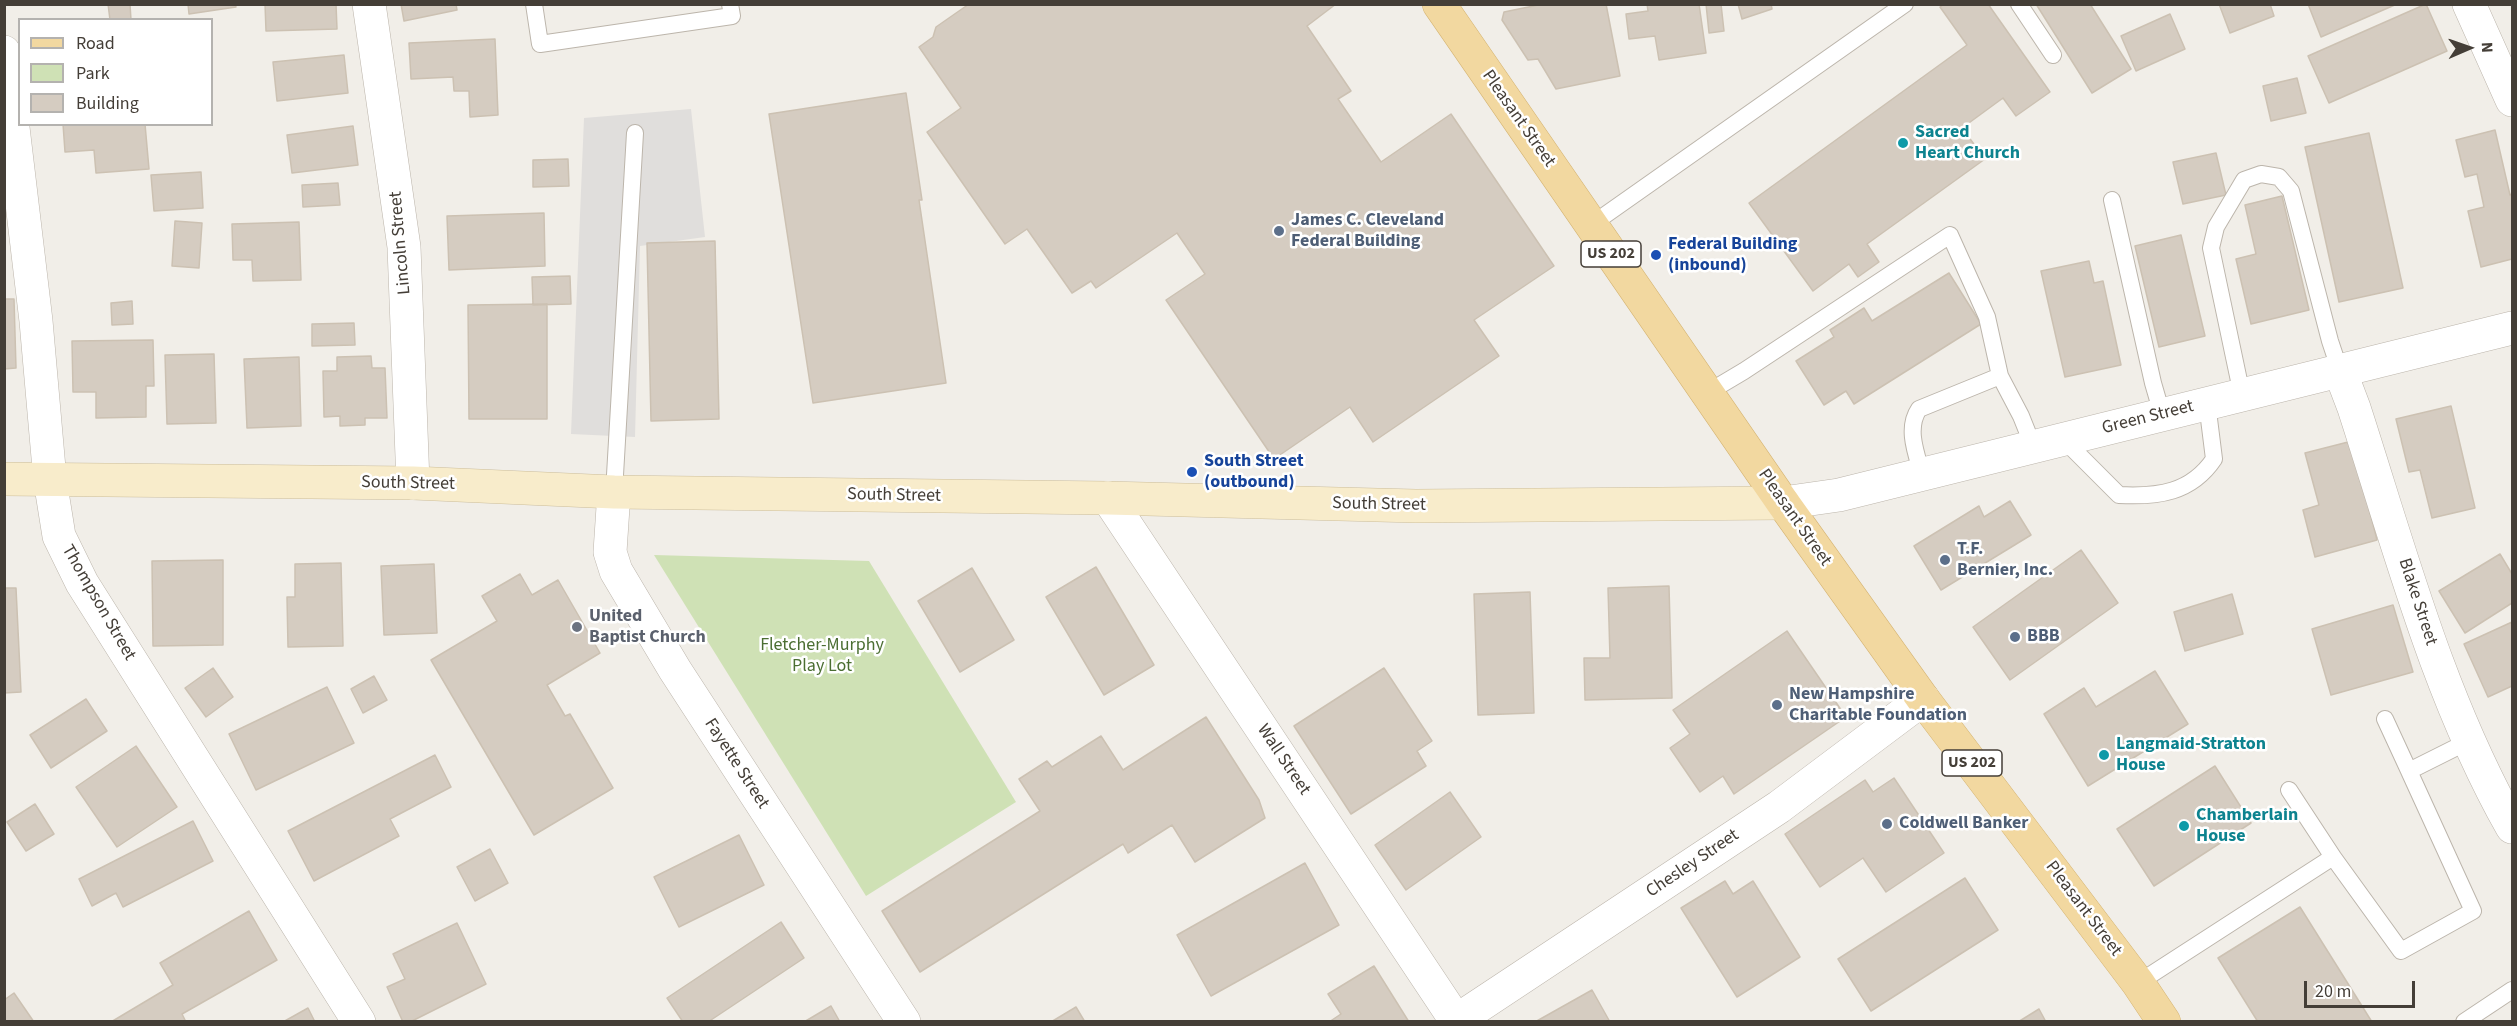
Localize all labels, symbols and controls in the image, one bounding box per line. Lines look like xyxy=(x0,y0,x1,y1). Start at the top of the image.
legend xyxy=(18,18,213,126)
north arrow xyxy=(2439,18,2499,78)
text: Road xyxy=(76,31,115,56)
text: N xyxy=(2476,42,2498,53)
text: Park xyxy=(76,61,110,86)
street label: Pleasant Street xyxy=(1477,66,1559,172)
text: Building xyxy=(76,91,139,116)
place label: Sacred Heart Church xyxy=(1915,122,2020,164)
marker: Sacred Heart Church xyxy=(1896,136,1910,150)
street label: Lincoln Street xyxy=(386,190,416,296)
place label: James C. Cleveland Federal Building xyxy=(1291,210,1444,252)
marker: James C. Cleveland Federal Building xyxy=(1272,224,1286,238)
place label: Federal Building (inbound) xyxy=(1668,234,1797,276)
road number: US 202 xyxy=(1581,241,1641,267)
marker: Federal Building (inbound) xyxy=(1649,248,1663,262)
street label: Green Street xyxy=(2100,396,2196,440)
place label: South Street (outbound) xyxy=(1204,451,1304,494)
marker: South Street (outbound) xyxy=(1185,465,1199,479)
street label: Pleasant Street xyxy=(1753,465,1835,571)
street label: South Street xyxy=(361,472,455,496)
street label: South Street xyxy=(847,484,941,508)
street label: South Street xyxy=(1332,493,1426,517)
place label: T.F. Bernier, Inc. xyxy=(1957,539,2053,582)
street label: Thompson Street xyxy=(56,541,140,665)
marker: T.F. Bernier, Inc. xyxy=(1938,553,1952,567)
street label: Blake Street xyxy=(2393,556,2441,648)
place label: United Baptist Church xyxy=(589,606,706,648)
marker: United Baptist Church xyxy=(570,620,584,634)
place label: BBB xyxy=(2027,626,2060,648)
marker: BBB xyxy=(2008,630,2022,644)
park label: Fletcher-Murphy Play Lot xyxy=(760,635,884,678)
place label: New Hampshire Charitable Foundation xyxy=(1789,684,1967,726)
marker: New Hampshire Charitable Foundation xyxy=(1770,698,1784,712)
street label: Fayette Street xyxy=(699,715,773,813)
street label: Wall Street xyxy=(1251,720,1315,800)
place label: Langmaid-Stratton House xyxy=(2116,734,2266,777)
marker: Langmaid-Stratton House xyxy=(2097,748,2111,762)
road number: US 202 xyxy=(1942,750,2002,776)
place label: Chamberlain House xyxy=(2196,805,2298,848)
place label: Coldwell Banker xyxy=(1899,813,2028,835)
marker: Coldwell Banker xyxy=(1880,817,1894,831)
marker: Chamberlain House xyxy=(2177,819,2191,833)
street label: Chesley Street xyxy=(1643,825,1743,903)
street label: Pleasant Street xyxy=(2040,857,2126,961)
scale bar xyxy=(2307,969,2418,1007)
text: 20 m xyxy=(2315,979,2351,1004)

